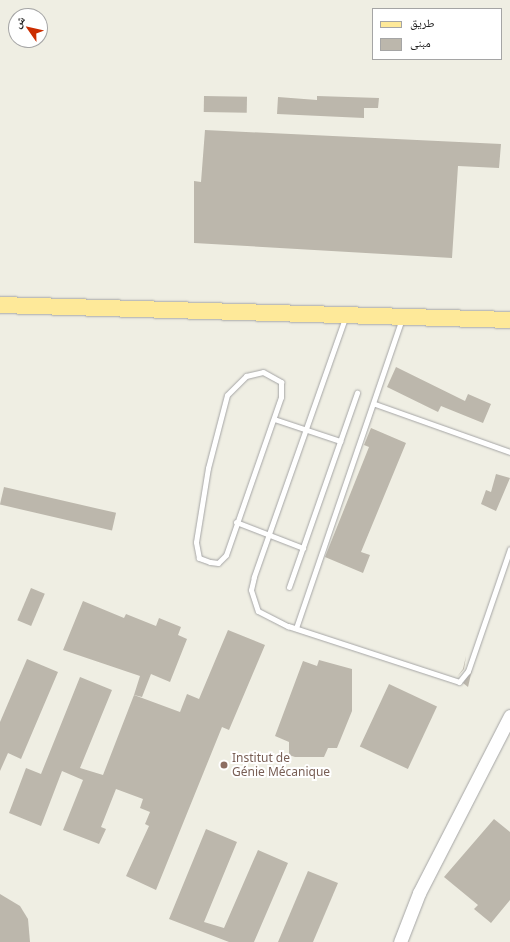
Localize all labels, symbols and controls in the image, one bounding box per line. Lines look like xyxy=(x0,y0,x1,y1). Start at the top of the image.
north arrow xyxy=(8,8,48,48)
legend xyxy=(372,8,502,60)
text: ش xyxy=(9,13,28,31)
text: طريق xyxy=(410,14,435,31)
text: مبنى xyxy=(410,34,431,51)
place label: Institut de Génie Mécanique xyxy=(232,751,330,779)
marker: Institut de Génie Mécanique xyxy=(219,760,229,770)

